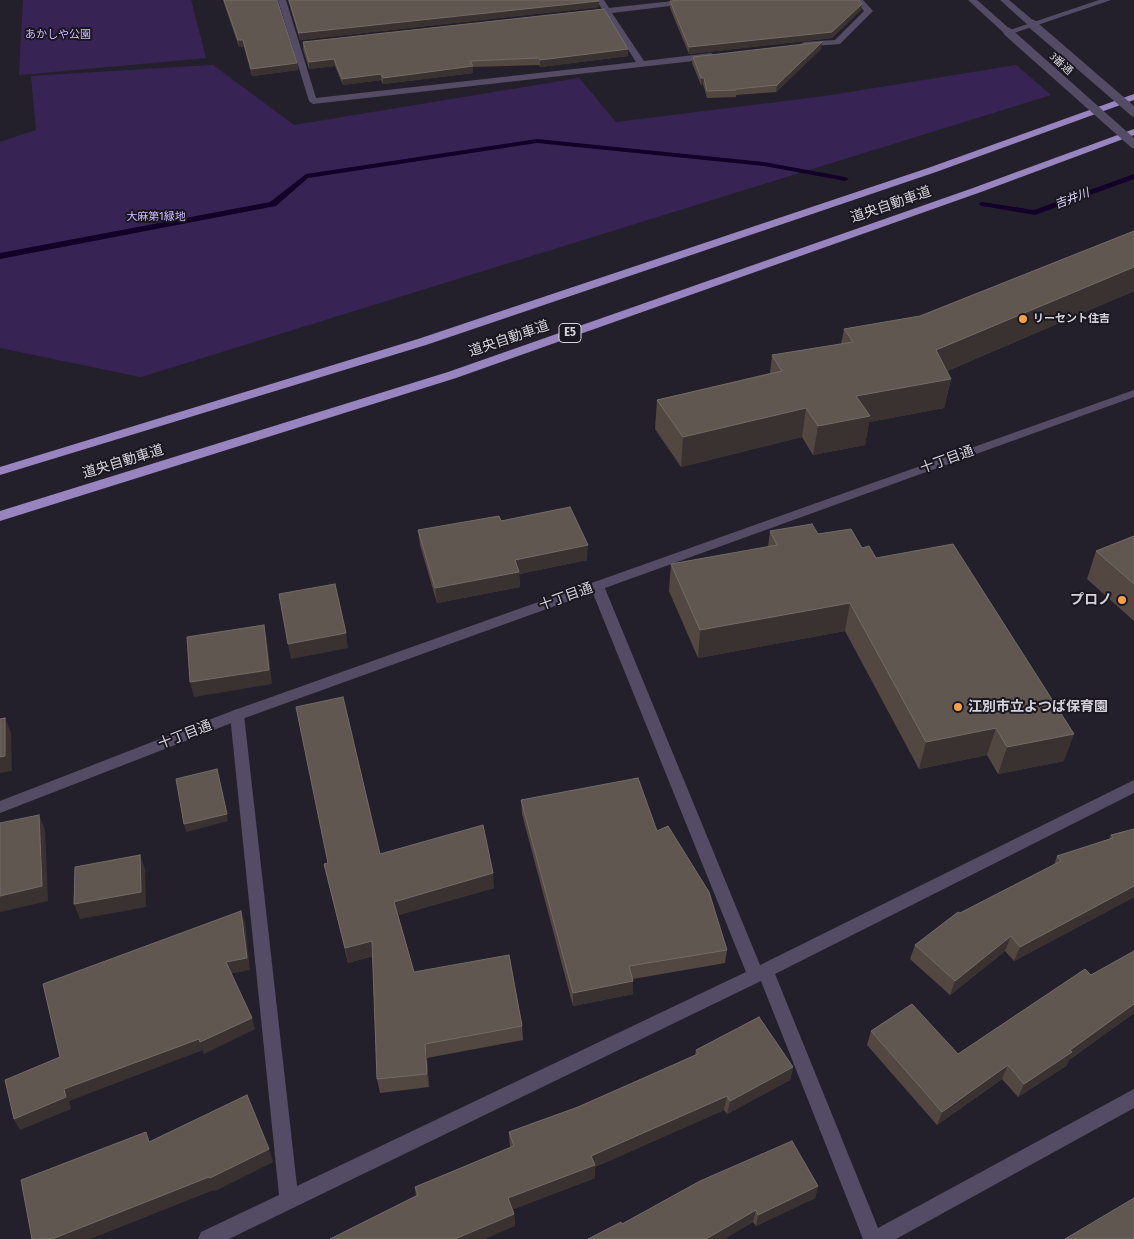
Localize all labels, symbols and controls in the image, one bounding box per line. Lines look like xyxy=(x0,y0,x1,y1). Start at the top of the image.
park label: あかしや公園 xyxy=(25,28,91,42)
street label: 3番通 xyxy=(1047,50,1075,78)
street label: 道央自動車道 xyxy=(849,183,933,227)
water label: 吉井川 xyxy=(1053,186,1091,212)
park label: 大麻第1緑地 xyxy=(126,210,186,224)
place label: リーセント住吉 xyxy=(1033,312,1110,326)
marker: リーセント住吉 xyxy=(1017,313,1029,325)
street label: 道央自動車道 xyxy=(467,317,551,361)
road number: E5 xyxy=(559,323,581,342)
street label: 道央自動車道 xyxy=(80,442,166,482)
street label: 十丁目通 xyxy=(918,443,976,477)
street label: 十丁目通 xyxy=(537,580,595,614)
place label: プロノ xyxy=(1070,592,1112,608)
marker: プロノ xyxy=(1116,594,1128,606)
place label: 江別市立よつば保育園 xyxy=(968,699,1108,715)
marker: 江別市立よつば保育園 xyxy=(952,701,964,713)
street label: 十丁目通 xyxy=(156,717,214,753)

